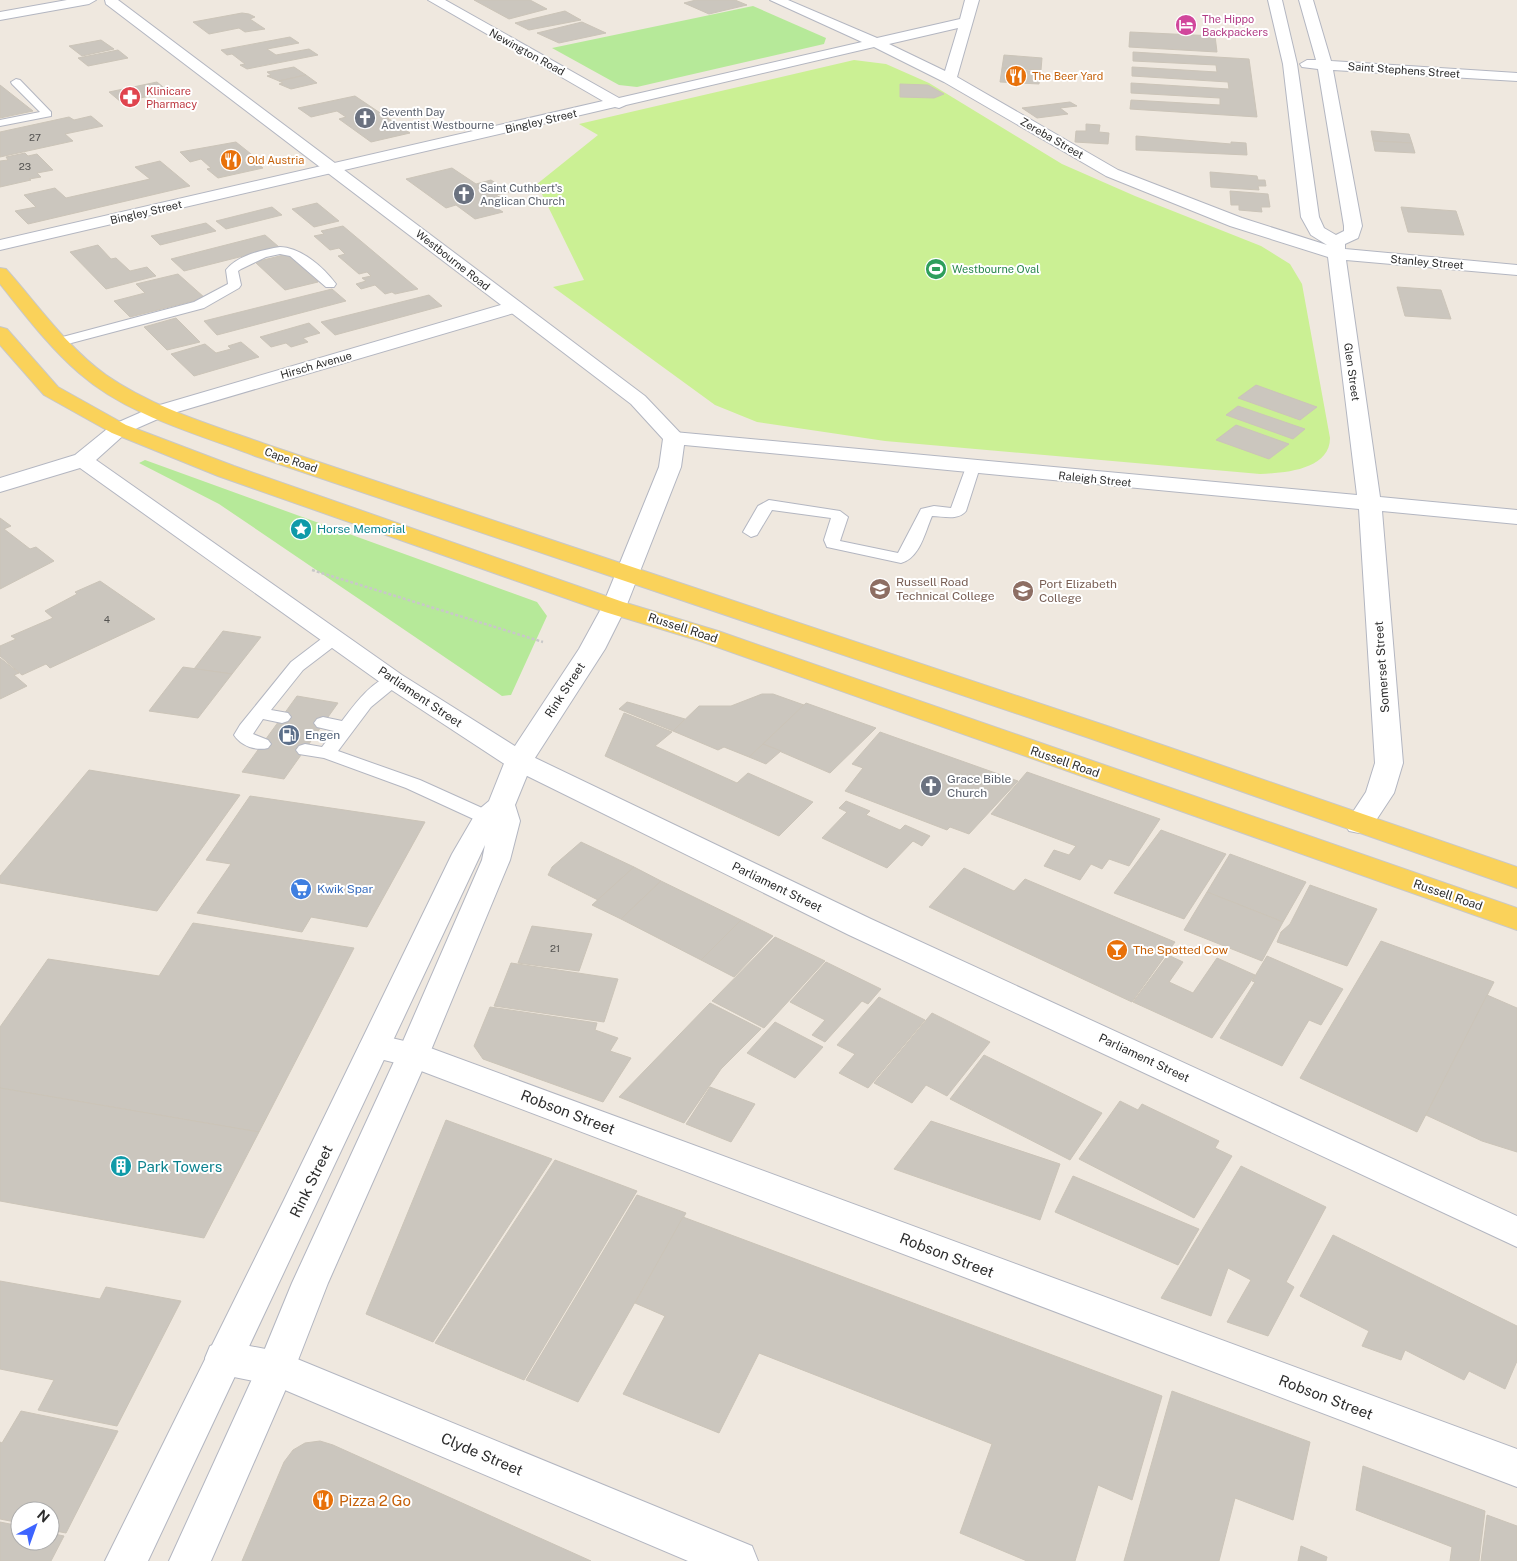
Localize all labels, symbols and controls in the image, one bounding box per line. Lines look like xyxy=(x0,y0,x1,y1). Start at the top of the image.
hotel icon: The Hippo Backpackers xyxy=(1174,13,1198,37)
place label: The Hippo Backpackers xyxy=(1202,13,1268,38)
street label: Newington Road xyxy=(487,26,567,78)
street label: Saint Stephens Street xyxy=(1347,60,1461,80)
restaurant icon: The Beer Yard xyxy=(1004,64,1028,88)
place label: The Beer Yard xyxy=(1032,70,1103,82)
pharmacy icon: Klinicare Pharmacy xyxy=(118,85,142,109)
place label: Klinicare Pharmacy xyxy=(146,85,197,110)
church icon: Seventh Day Adventist Westbourne xyxy=(353,106,377,130)
place label: Seventh Day Adventist Westbourne xyxy=(381,106,494,131)
street label: Bingley Street xyxy=(504,107,578,135)
street label: Zereba Street xyxy=(1018,115,1086,161)
house number: 27 xyxy=(29,131,41,143)
restaurant icon: Old Austria xyxy=(219,148,243,172)
place label: Old Austria xyxy=(247,154,304,166)
house number: 23 xyxy=(19,160,31,172)
church icon: Saint Cuthbert's Anglican Church xyxy=(452,182,476,206)
place label: Saint Cuthbert's Anglican Church xyxy=(480,182,565,207)
street label: Bingley Street xyxy=(109,198,183,226)
street label: Westbourne Road xyxy=(414,227,492,293)
street label: Stanley Street xyxy=(1390,253,1464,271)
sports icon: Westbourne Oval xyxy=(924,257,948,281)
place label: Westbourne Oval xyxy=(952,263,1040,275)
street label: Glen Street xyxy=(1342,342,1362,402)
street label: Hirsch Avenue xyxy=(279,349,353,381)
street label: Cape Road xyxy=(263,445,319,475)
street label: Raleigh Street xyxy=(1058,469,1132,489)
place icon: Horse Memorial xyxy=(289,517,313,541)
place label: Horse Memorial xyxy=(317,522,406,536)
place label: Russell Road Technical College xyxy=(896,575,995,603)
school or university icon: Russell Road Technical College xyxy=(868,577,892,601)
place label: Port Elizabeth College xyxy=(1039,577,1117,605)
school or university icon: Port Elizabeth College xyxy=(1011,579,1035,603)
street label: Russell Road xyxy=(646,610,720,646)
house number: 4 xyxy=(104,613,110,625)
street label: Somerset Street xyxy=(1372,620,1392,713)
street label: Rink Street xyxy=(542,660,588,720)
street label: Parliament Street xyxy=(375,664,465,731)
fuel station icon: Engen xyxy=(277,723,301,747)
place label: Engen xyxy=(305,728,340,742)
street label: Russell Road xyxy=(1029,744,1101,780)
place label: Grace Bible Church xyxy=(947,772,1012,800)
church icon: Grace Bible Church xyxy=(919,774,943,798)
street label: Parliament Street xyxy=(730,859,825,915)
supermarket icon: Kwik Spar xyxy=(289,877,313,901)
street label: Russell Road xyxy=(1412,877,1484,913)
place label: Kwik Spar xyxy=(317,882,373,896)
bar icon: The Spotted Cow xyxy=(1105,938,1129,962)
house number: 21 xyxy=(550,942,560,954)
place label: The Spotted Cow xyxy=(1133,943,1229,957)
street label: Parliament Street xyxy=(1096,1031,1192,1085)
street label: Robson Street xyxy=(519,1086,618,1138)
street label: Rink Street xyxy=(286,1142,336,1220)
building icon: Park Towers xyxy=(109,1154,133,1178)
place label: Park Towers xyxy=(137,1158,222,1175)
street label: Robson Street xyxy=(898,1229,997,1281)
street label: Robson Street xyxy=(1277,1371,1376,1423)
street label: Clyde Street xyxy=(439,1429,526,1479)
restaurant icon: Pizza 2 Go xyxy=(311,1488,335,1512)
place label: Pizza 2 Go xyxy=(339,1492,411,1509)
north arrow xyxy=(10,1501,60,1551)
text: N xyxy=(34,1507,53,1526)

